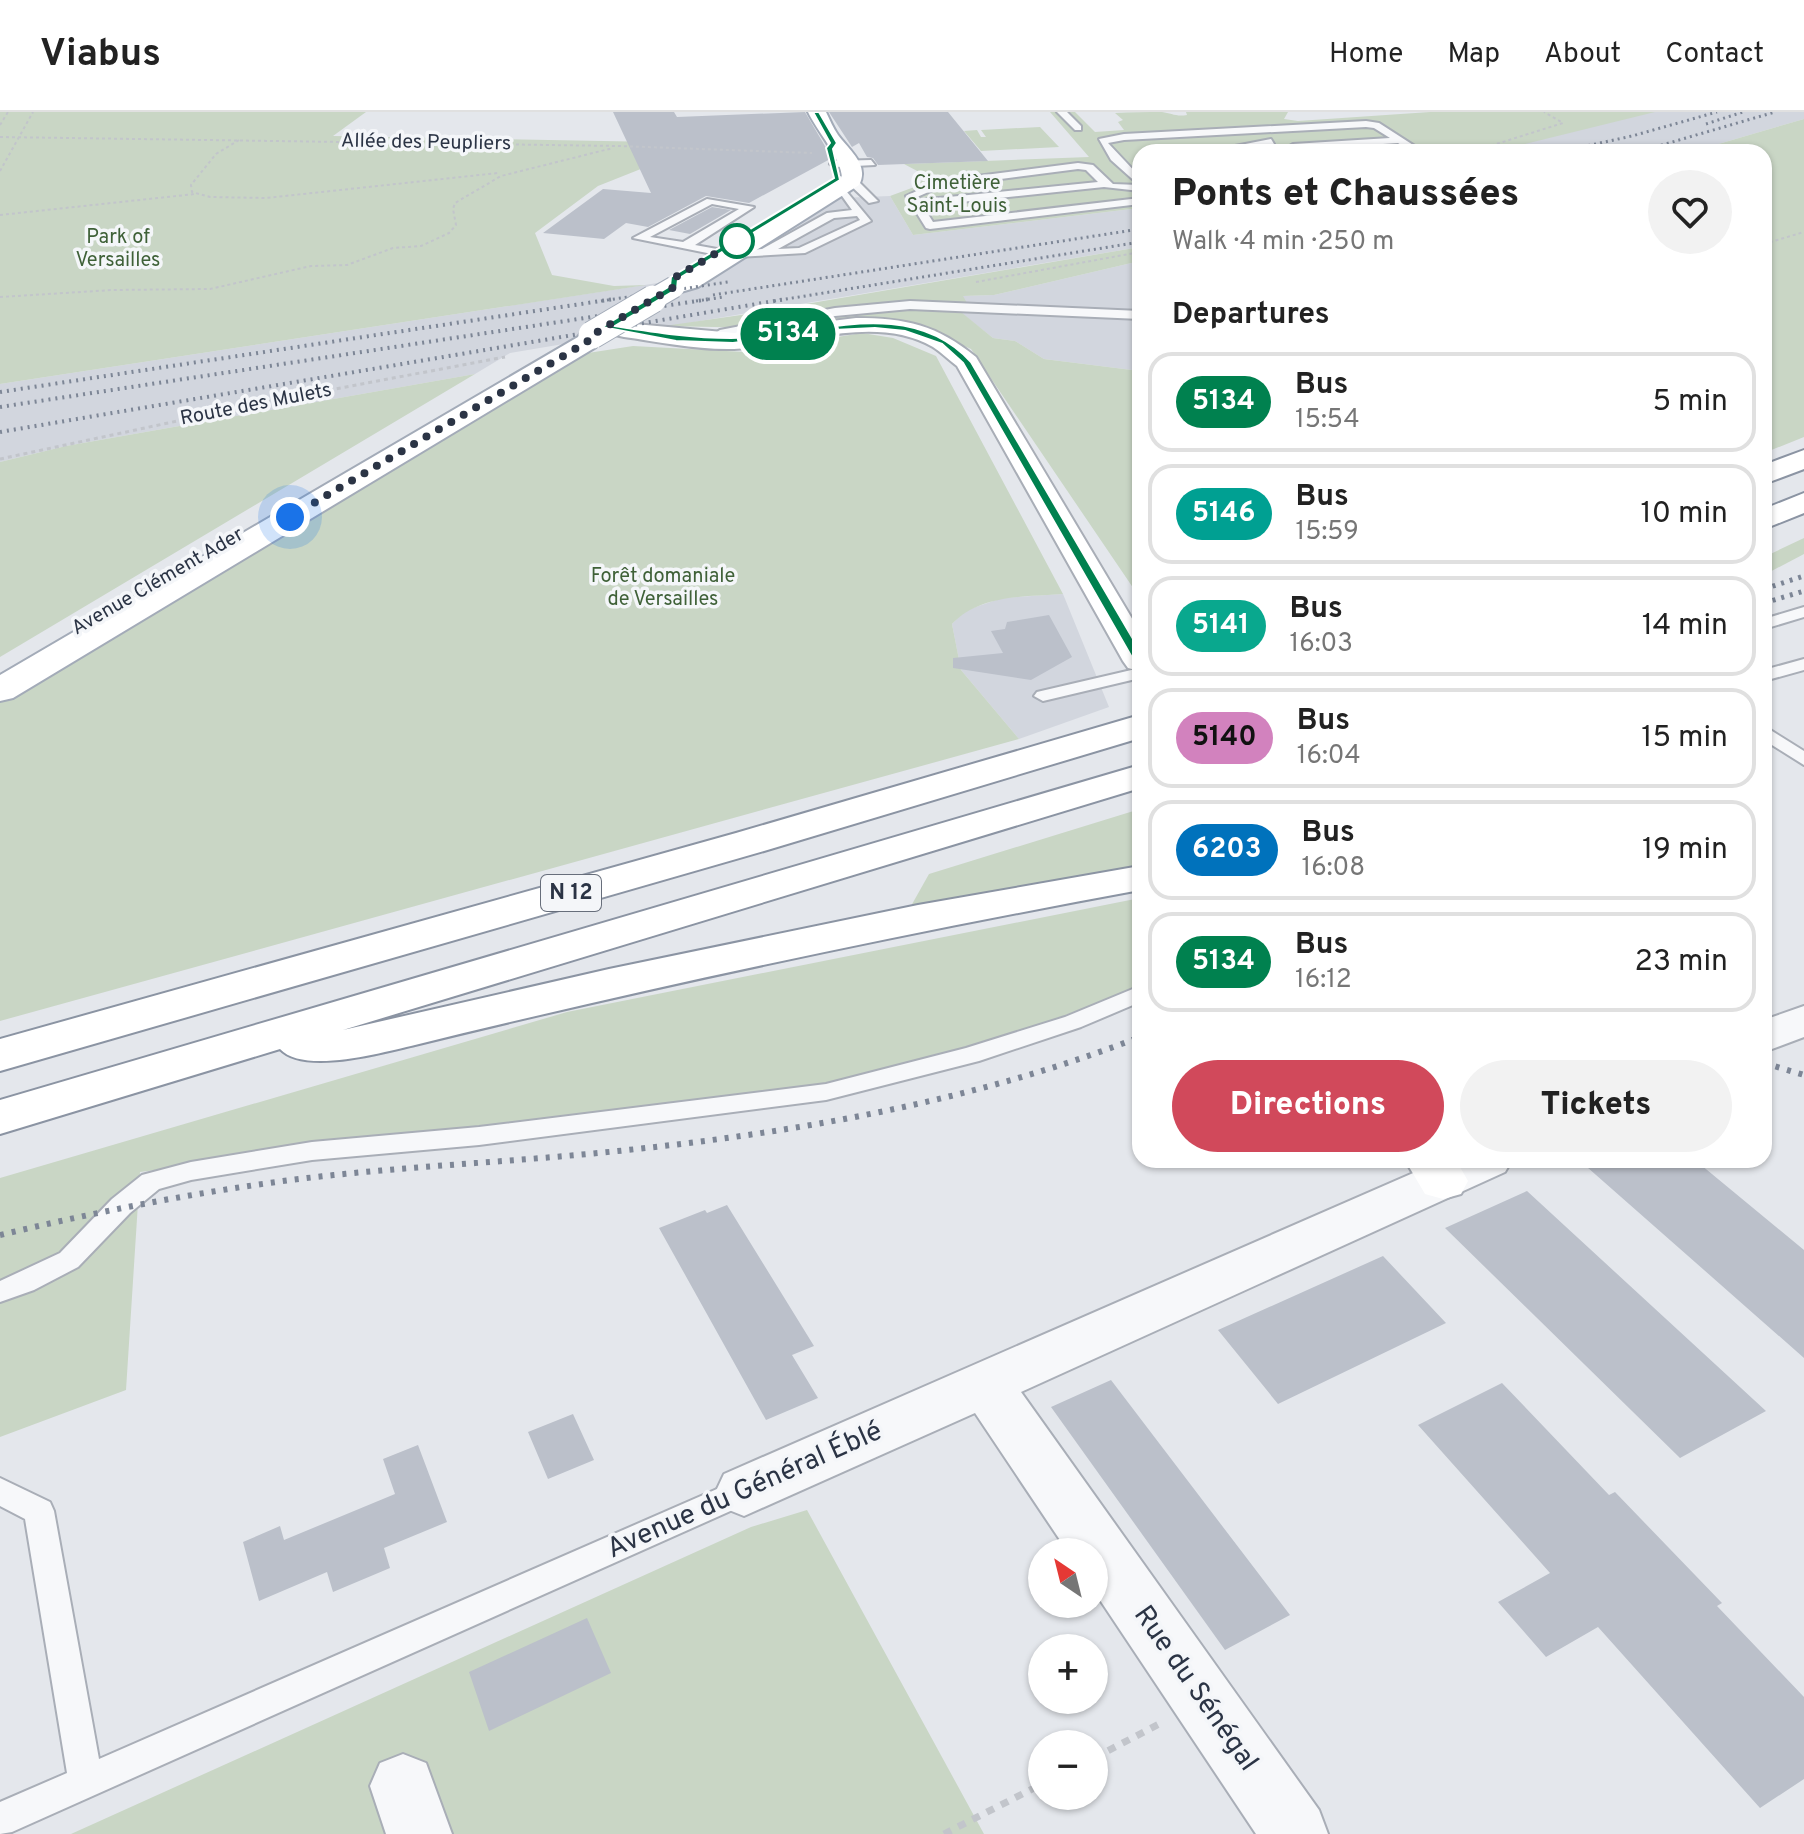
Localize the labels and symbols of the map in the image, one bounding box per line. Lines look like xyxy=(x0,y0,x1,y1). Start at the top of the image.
street label: Allée des Peupliers xyxy=(341,129,511,157)
park label: Cimetière Saint-Louis xyxy=(906,171,1008,220)
unlabelled marker xyxy=(720,224,754,258)
park label: Park of Versailles xyxy=(76,225,160,274)
line badge: 5134 xyxy=(732,308,844,360)
street label: Route des Mulets xyxy=(178,378,334,432)
your location xyxy=(270,497,310,537)
street label: Avenue Clément Ader xyxy=(67,522,249,642)
park label: Forêt domaniale de Versailles xyxy=(591,564,735,613)
road number: N 12 xyxy=(541,875,601,911)
street label: Avenue du Général Éblé xyxy=(601,1412,888,1568)
north arrow xyxy=(1028,1538,1108,1618)
street label: Rue du Sénégal xyxy=(1125,1599,1265,1779)

